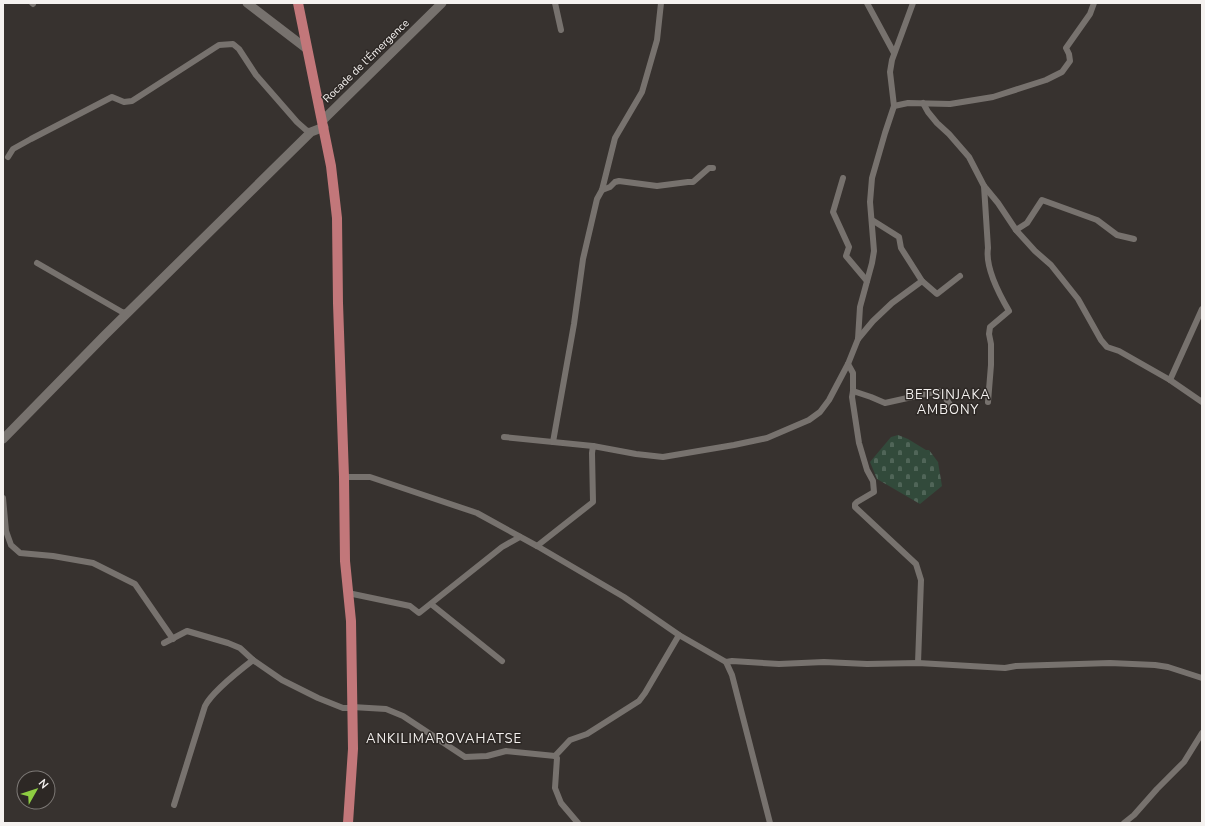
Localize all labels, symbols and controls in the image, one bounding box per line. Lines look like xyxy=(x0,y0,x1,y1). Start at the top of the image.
street label: Rocade de l'Émergence xyxy=(319,15,413,106)
district label: BETSINJAKA AMBONY xyxy=(905,386,991,419)
district label: ANKILIMAROVAHATSE xyxy=(366,730,522,748)
north arrow xyxy=(16,770,56,810)
text: N xyxy=(35,776,52,792)

